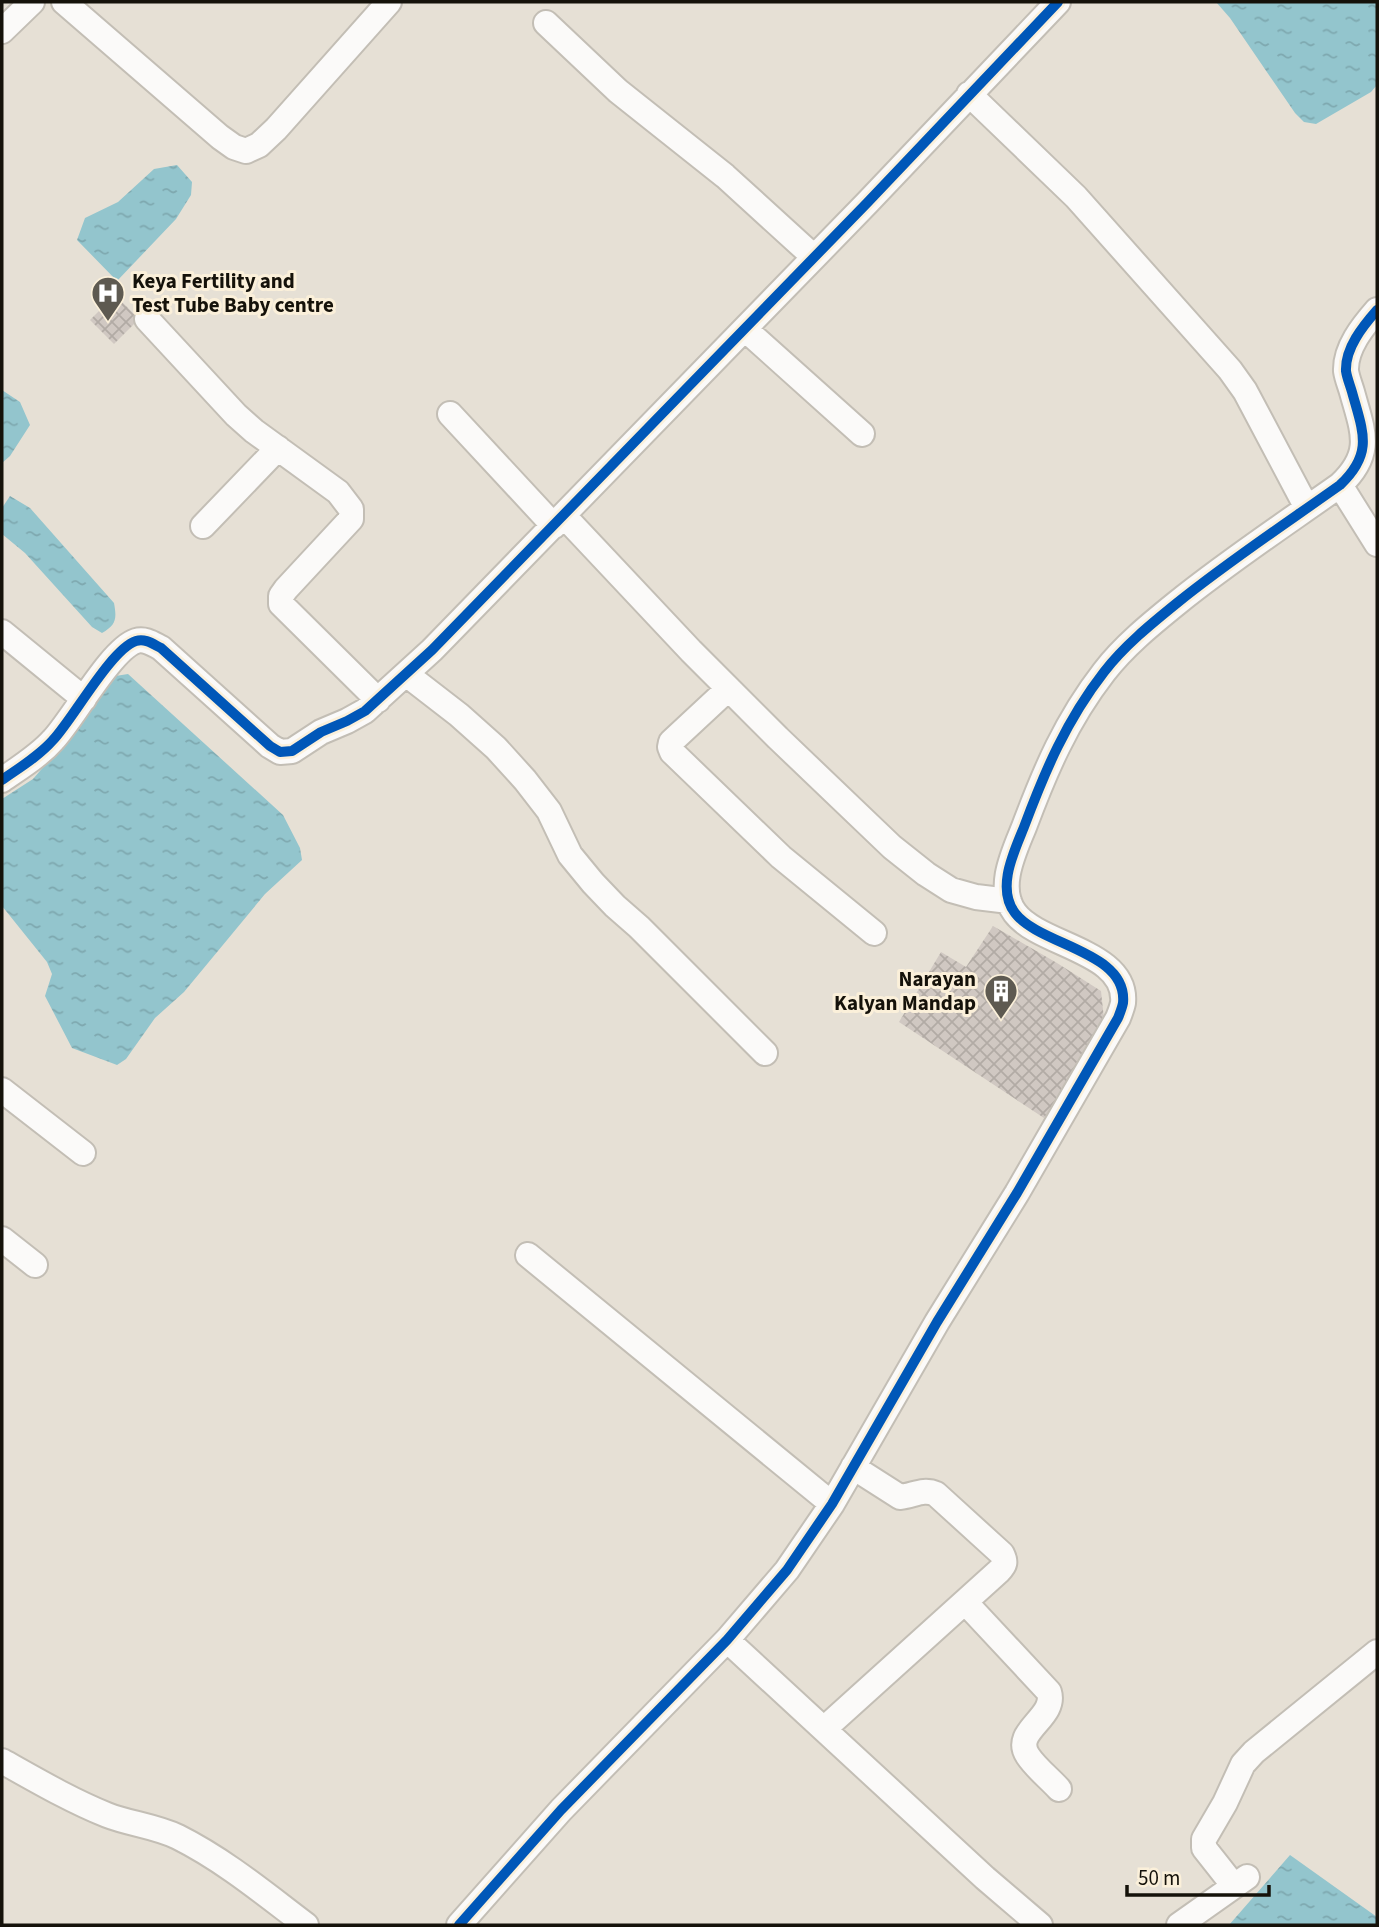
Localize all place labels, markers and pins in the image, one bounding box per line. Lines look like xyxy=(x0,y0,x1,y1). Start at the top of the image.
place label: Keya Fertility and Test Tube Baby centre xyxy=(132,266,334,320)
hospital icon: Keya Fertility and Test Tube Baby centre xyxy=(89,274,127,323)
place label: Narayan Kalyan Mandap xyxy=(834,964,976,1018)
building icon: Narayan Kalyan Mandap xyxy=(982,972,1020,1021)

